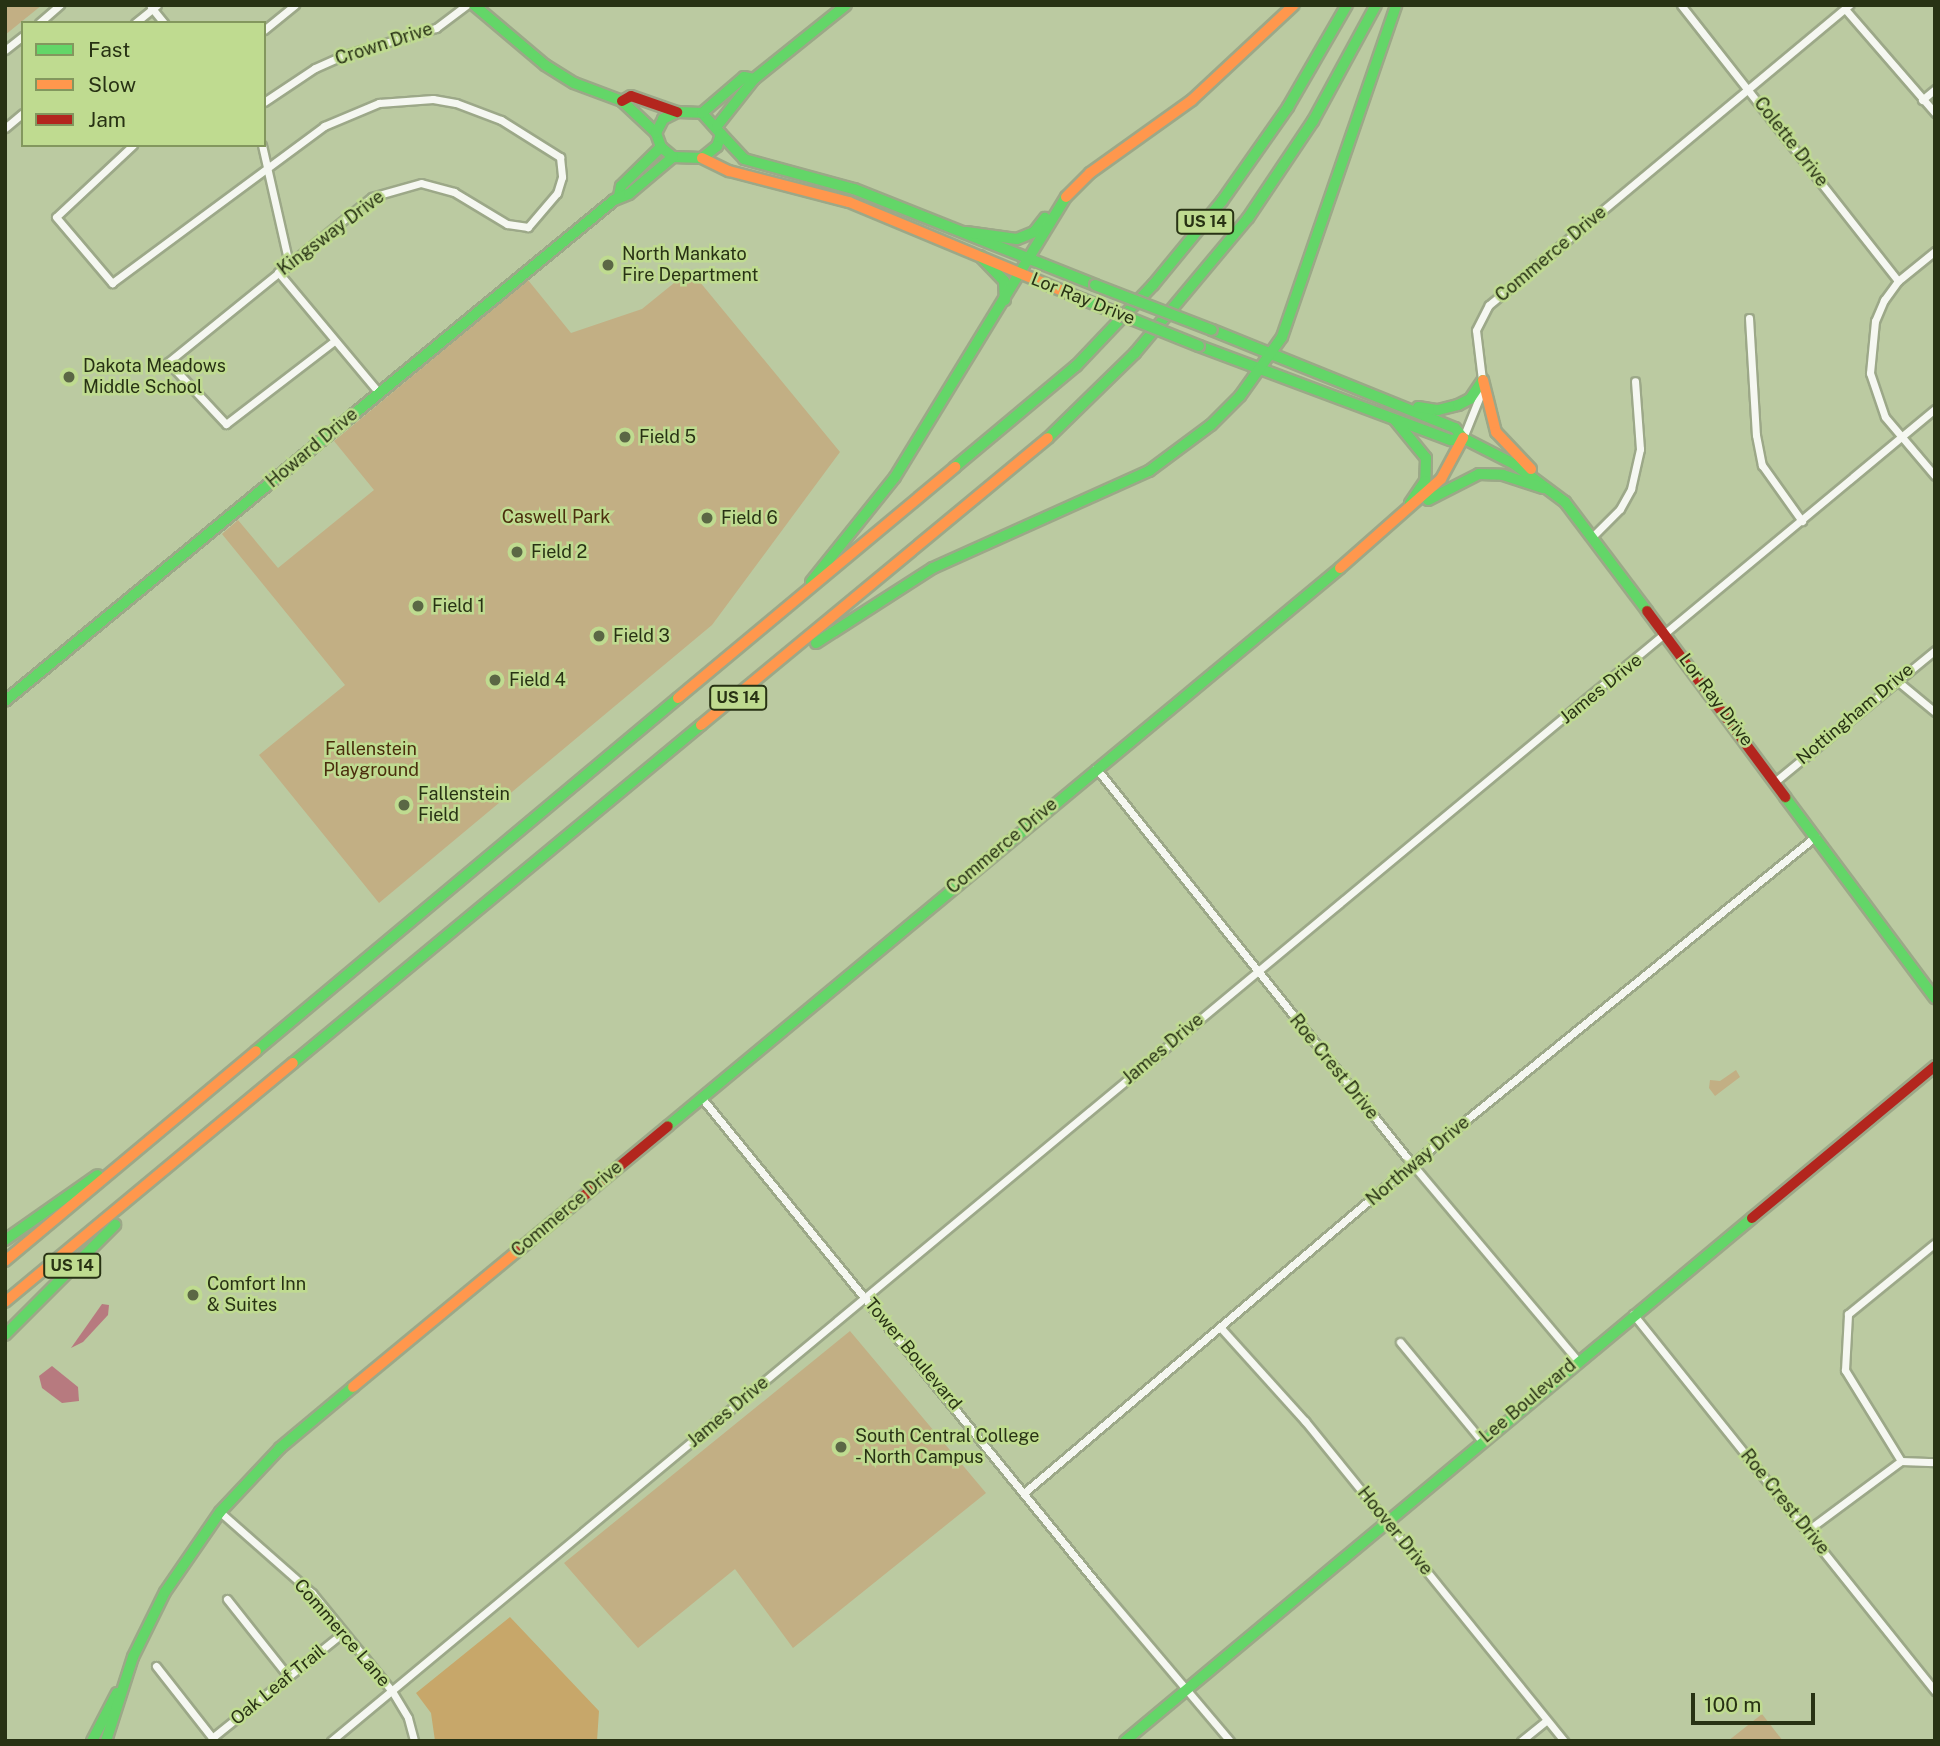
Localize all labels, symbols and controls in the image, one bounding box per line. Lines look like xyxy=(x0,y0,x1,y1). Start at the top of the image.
street label: Crown Drive xyxy=(333,18,435,70)
legend xyxy=(21,21,266,147)
text: Fast xyxy=(88,37,130,62)
text: Slow xyxy=(88,72,136,97)
street label: Colette Drive xyxy=(1749,93,1833,191)
text: Jam xyxy=(88,107,126,132)
street label: Kingsway Drive xyxy=(273,186,389,280)
street label: Commerce Drive xyxy=(1491,201,1611,307)
road number: US 14 xyxy=(1175,210,1235,234)
place label: North Mankato Fire Department xyxy=(622,244,759,286)
marker: North Mankato Fire Department xyxy=(600,257,616,273)
street label: Lor Ray Drive xyxy=(1028,268,1138,330)
place label: Dakota Meadows Middle School xyxy=(83,356,226,398)
marker: Dakota Meadows Middle School xyxy=(61,369,77,385)
street label: Howard Drive xyxy=(262,404,362,492)
place label: Field 5 xyxy=(639,426,696,448)
marker: Field 5 xyxy=(617,429,633,445)
park label: Caswell Park xyxy=(502,506,610,528)
place label: Field 6 xyxy=(721,507,778,529)
marker: Field 6 xyxy=(699,510,715,526)
place label: Field 2 xyxy=(531,541,587,563)
marker: Field 2 xyxy=(509,544,525,560)
place label: Field 1 xyxy=(432,595,485,617)
marker: Field 1 xyxy=(410,598,426,614)
place label: Field 3 xyxy=(613,625,670,647)
marker: Field 3 xyxy=(591,628,607,644)
street label: James Drive xyxy=(1556,649,1646,729)
street label: Lor Ray Drive xyxy=(1674,649,1758,751)
street label: Nottingham Drive xyxy=(1792,659,1918,769)
place label: Field 4 xyxy=(509,669,566,691)
marker: Field 4 xyxy=(487,672,503,688)
road number: US 14 xyxy=(708,685,768,710)
park label: Fallenstein Playground xyxy=(323,739,419,782)
place label: Fallenstein Field xyxy=(418,784,510,826)
street label: Commerce Drive xyxy=(942,793,1062,899)
marker: Fallenstein Field xyxy=(396,797,412,813)
street label: James Drive xyxy=(1118,1009,1208,1089)
street label: Roe Crest Drive xyxy=(1285,1010,1383,1124)
street label: Northway Drive xyxy=(1362,1112,1474,1210)
street label: Commerce Drive xyxy=(507,1156,627,1262)
road number: US 14 xyxy=(42,1254,102,1278)
place label: Comfort Inn & Suites xyxy=(207,1274,306,1316)
marker: Comfort Inn & Suites xyxy=(185,1287,201,1303)
street label: Tower Boulevard xyxy=(860,1294,966,1414)
street label: Lee Boulevard xyxy=(1475,1354,1581,1448)
street label: James Drive xyxy=(683,1372,773,1452)
place label: South Central College - North Campus xyxy=(855,1426,1039,1468)
marker: South Central College - North Campus xyxy=(833,1439,849,1455)
street label: Roe Crest Drive xyxy=(1736,1445,1834,1559)
street label: Hoover Drive xyxy=(1353,1482,1437,1580)
street label: Commerce Lane xyxy=(289,1575,395,1691)
street label: Oak Leaf Trail xyxy=(226,1640,330,1730)
scale bar xyxy=(1695,1680,1819,1724)
text: 100 m xyxy=(1704,1692,1761,1717)

